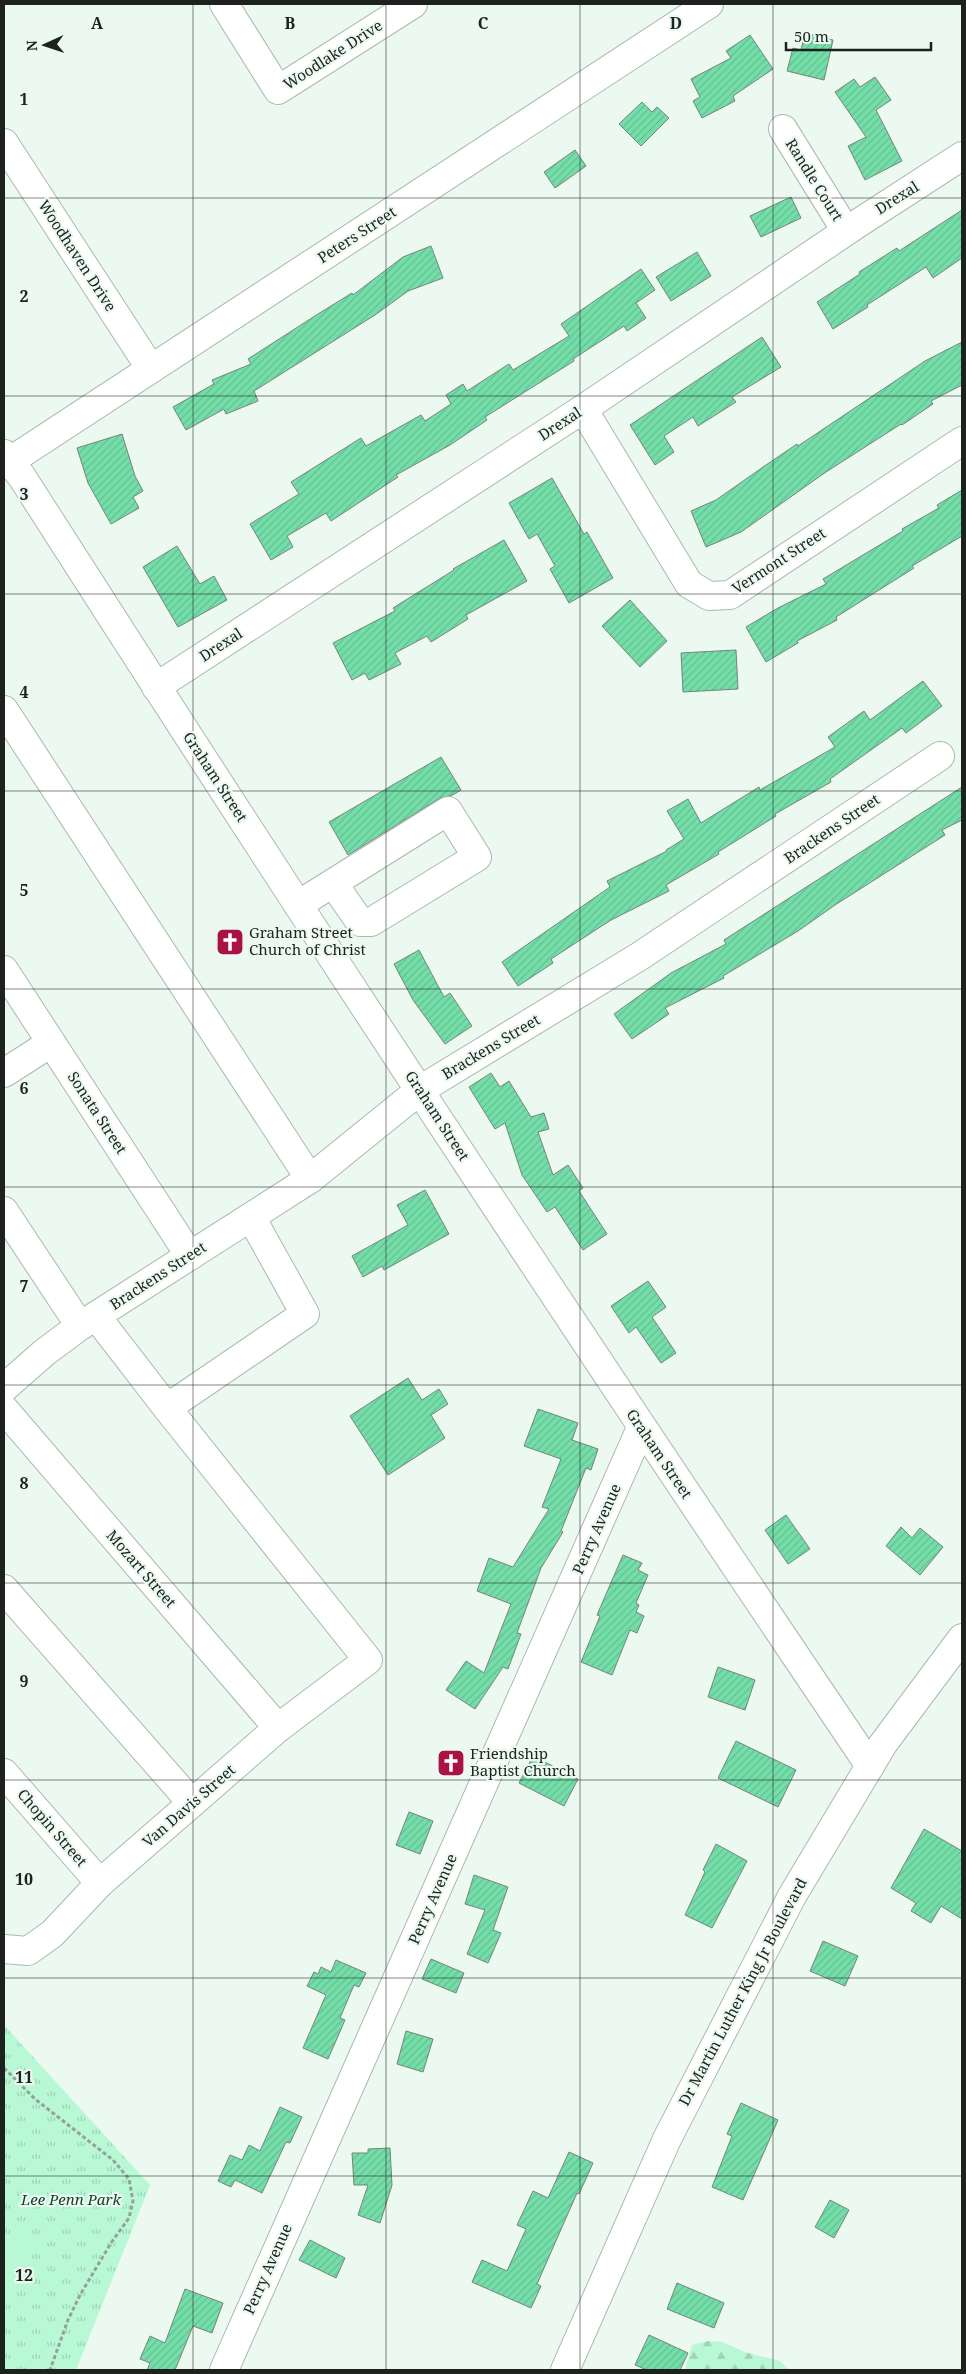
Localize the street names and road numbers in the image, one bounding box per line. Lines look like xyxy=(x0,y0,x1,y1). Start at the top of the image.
street label: Woodlake Drive xyxy=(279,15,386,94)
street label: Randle Court xyxy=(782,135,848,224)
street label: Drexal xyxy=(871,176,922,218)
street label: Woodhaven Drive xyxy=(34,196,121,315)
street label: Peters Street xyxy=(313,201,400,267)
street label: Drexal xyxy=(534,402,585,445)
street label: Vermont Street xyxy=(728,522,829,598)
street label: Drexal xyxy=(195,623,246,666)
street label: Graham Street xyxy=(179,727,252,825)
street label: Brackens Street xyxy=(780,789,883,868)
street label: Brackens Street xyxy=(438,1009,543,1083)
street label: Graham Street xyxy=(401,1066,474,1164)
street label: Sonata Street xyxy=(64,1067,132,1157)
street label: Brackens Street xyxy=(105,1237,209,1314)
street label: Graham Street xyxy=(623,1405,697,1502)
street label: Perry Avenue xyxy=(567,1480,625,1577)
street label: Mozart Street xyxy=(102,1525,181,1611)
street label: Van Davis Street xyxy=(138,1759,239,1851)
street label: Chopin Street xyxy=(13,1784,92,1870)
street label: Perry Avenue xyxy=(403,1850,461,1947)
street label: Dr Martin Luther King Jr Boulevard xyxy=(673,1874,811,2109)
street label: Perry Avenue xyxy=(238,2220,296,2317)

